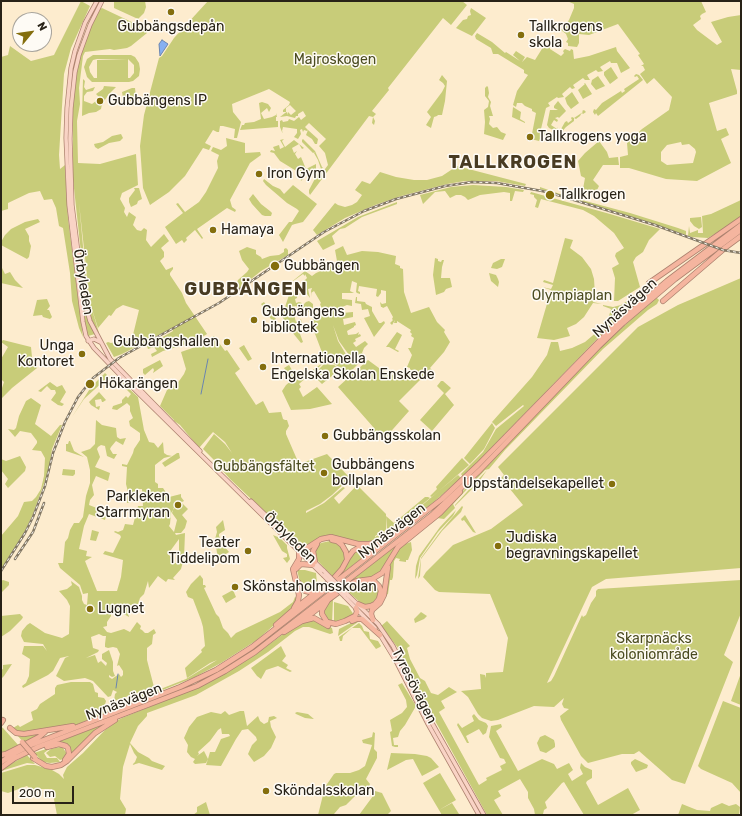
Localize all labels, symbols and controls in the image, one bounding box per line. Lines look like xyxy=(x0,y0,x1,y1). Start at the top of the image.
marker: Gubbängsdepån xyxy=(166,7,176,17)
north arrow xyxy=(12,12,52,52)
place label: Gubbängsdepån xyxy=(117,19,225,35)
place label: Tallkrogens skola xyxy=(529,19,603,52)
text: N xyxy=(34,20,50,33)
marker: Tallkrogens skola xyxy=(516,30,526,40)
park label: Majroskogen xyxy=(294,52,376,68)
place label: Gubbängens IP xyxy=(108,93,207,109)
marker: Gubbängens IP xyxy=(95,96,105,106)
place label: Tallkrogens yoga xyxy=(538,129,647,145)
marker: Tallkrogens yoga xyxy=(525,132,535,142)
district label: TALLKROGEN xyxy=(449,152,577,174)
place label: Iron Gym xyxy=(267,166,326,182)
marker: Iron Gym xyxy=(254,169,264,179)
place label: Tallkrogen xyxy=(559,187,625,203)
marker: Tallkrogen xyxy=(544,189,556,201)
place label: Hamaya xyxy=(221,222,274,238)
marker: Hamaya xyxy=(208,225,218,235)
street label: Örbyleden xyxy=(70,248,96,316)
place label: Gubbängen xyxy=(284,258,360,274)
marker: Gubbängen xyxy=(269,260,281,272)
street label: Nynäsvägen xyxy=(589,275,661,341)
district label: GUBBÄNGEN xyxy=(184,279,308,301)
park label: Olympiaplan xyxy=(532,288,612,304)
place label: Gubbängens bibliotek xyxy=(262,304,345,336)
marker: Gubbängens bibliotek xyxy=(249,315,259,325)
place label: Gubbängshallen xyxy=(113,334,219,350)
marker: Gubbängshallen xyxy=(222,337,232,347)
place label: Unga Kontoret xyxy=(18,338,74,370)
marker: Unga Kontoret xyxy=(77,349,87,359)
place label: Internationella Engelska Skolan Enskede xyxy=(271,351,435,384)
marker: Internationella Engelska Skolan Enskede xyxy=(258,362,268,372)
place label: Hökarängen xyxy=(99,376,178,392)
marker: Hökarängen xyxy=(84,378,96,390)
place label: Gubbängsskolan xyxy=(333,428,441,444)
marker: Gubbängsskolan xyxy=(320,431,330,441)
place label: Gubbängens bollplan xyxy=(332,457,415,490)
park label: Gubbängsfältet xyxy=(213,459,315,475)
marker: Gubbängens bollplan xyxy=(319,468,329,478)
place label: Uppståndelsekapellet xyxy=(463,476,604,492)
marker: Uppståndelsekapellet xyxy=(607,479,617,489)
place label: Parkleken Starrmyran xyxy=(96,489,170,522)
marker: Parkleken Starrmyran xyxy=(173,500,183,510)
street label: Nynäsvägen xyxy=(355,500,429,562)
street label: Örbyleden xyxy=(260,509,320,567)
place label: Judiska begravningskapellet xyxy=(506,530,638,562)
place label: Teater Tiddelipom xyxy=(168,535,240,568)
marker: Judiska begravningskapellet xyxy=(493,541,503,551)
marker: Teater Tiddelipom xyxy=(243,546,253,556)
place label: Skönstaholmsskolan xyxy=(243,579,377,595)
marker: Skönstaholmsskolan xyxy=(230,582,240,592)
place label: Lugnet xyxy=(98,601,144,617)
marker: Lugnet xyxy=(85,604,95,614)
park label: Skarpnäcks koloniområde xyxy=(610,631,698,664)
street label: Tyresövägen xyxy=(388,645,440,727)
street label: Nynäsvägen xyxy=(83,680,165,724)
scale bar xyxy=(14,778,76,804)
place label: Sköndalsskolan xyxy=(274,783,374,799)
text: 200 m xyxy=(19,786,55,800)
marker: Sköndalsskolan xyxy=(261,786,271,796)

